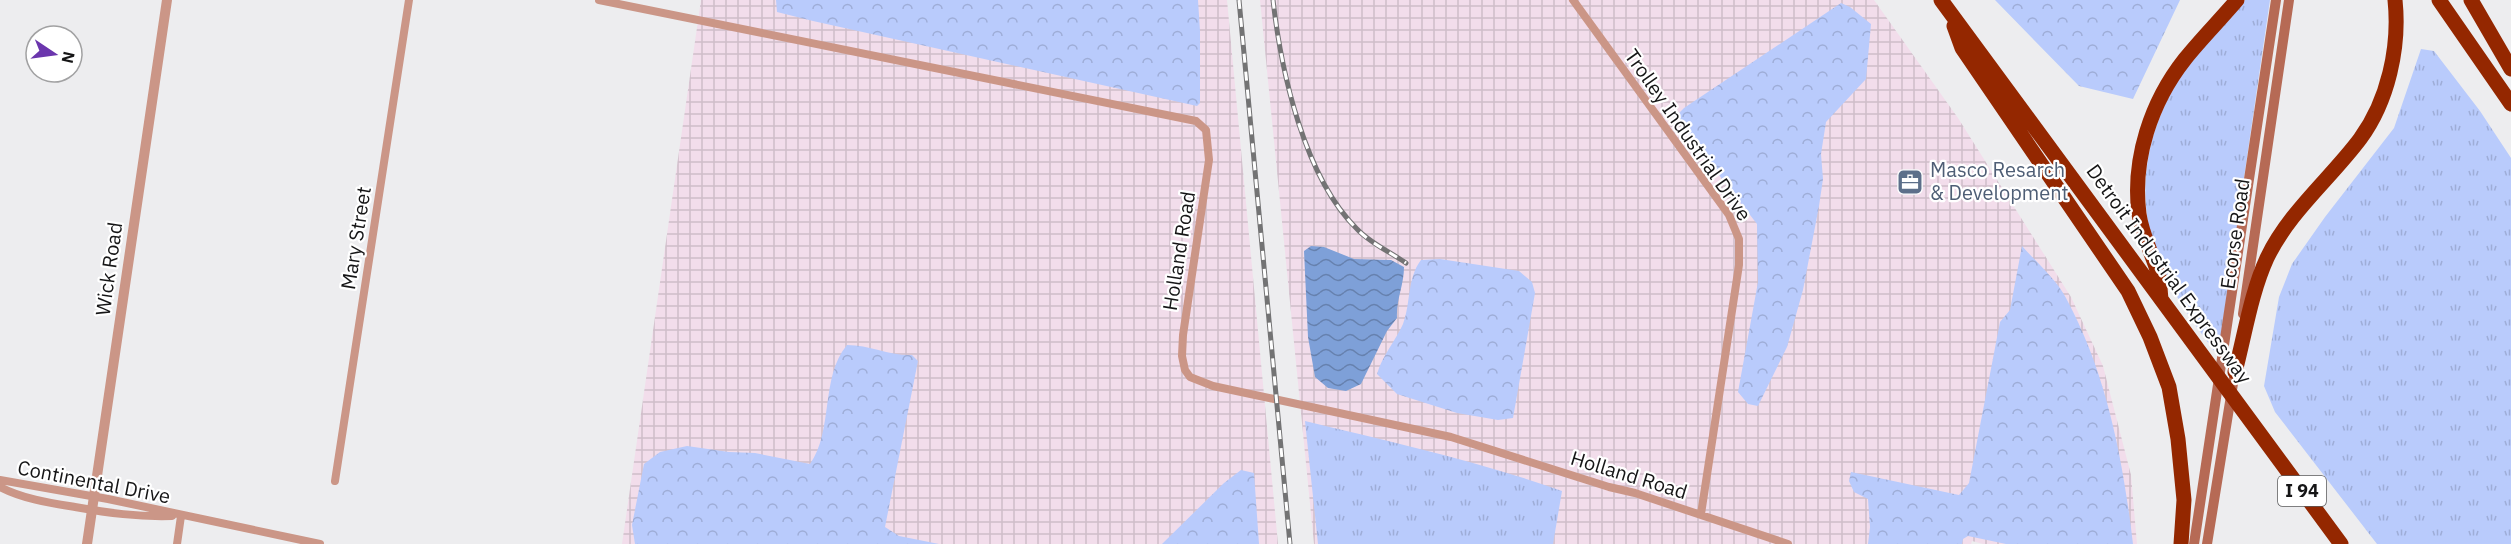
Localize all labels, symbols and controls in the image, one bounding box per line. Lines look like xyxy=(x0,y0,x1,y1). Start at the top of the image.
north arrow xyxy=(24,24,84,84)
street label: Trolley Industrial Drive xyxy=(1619,43,1758,226)
text: N xyxy=(58,49,80,65)
place label: Masco Resarch & Development xyxy=(1930,156,2069,206)
street label: Detroit Industrial Expressway xyxy=(2081,158,2258,389)
office icon: Masco Resarch & Development xyxy=(1895,167,1925,197)
street label: Ecorse Road xyxy=(2213,177,2256,291)
street label: Mary Street xyxy=(334,184,377,291)
street label: Holland Road xyxy=(1156,189,1201,313)
street label: Wick Road xyxy=(89,220,128,317)
street label: Holland Road xyxy=(1568,444,1691,505)
street label: Continental Drive xyxy=(15,453,173,510)
road number: I 94 xyxy=(2278,476,2326,506)

